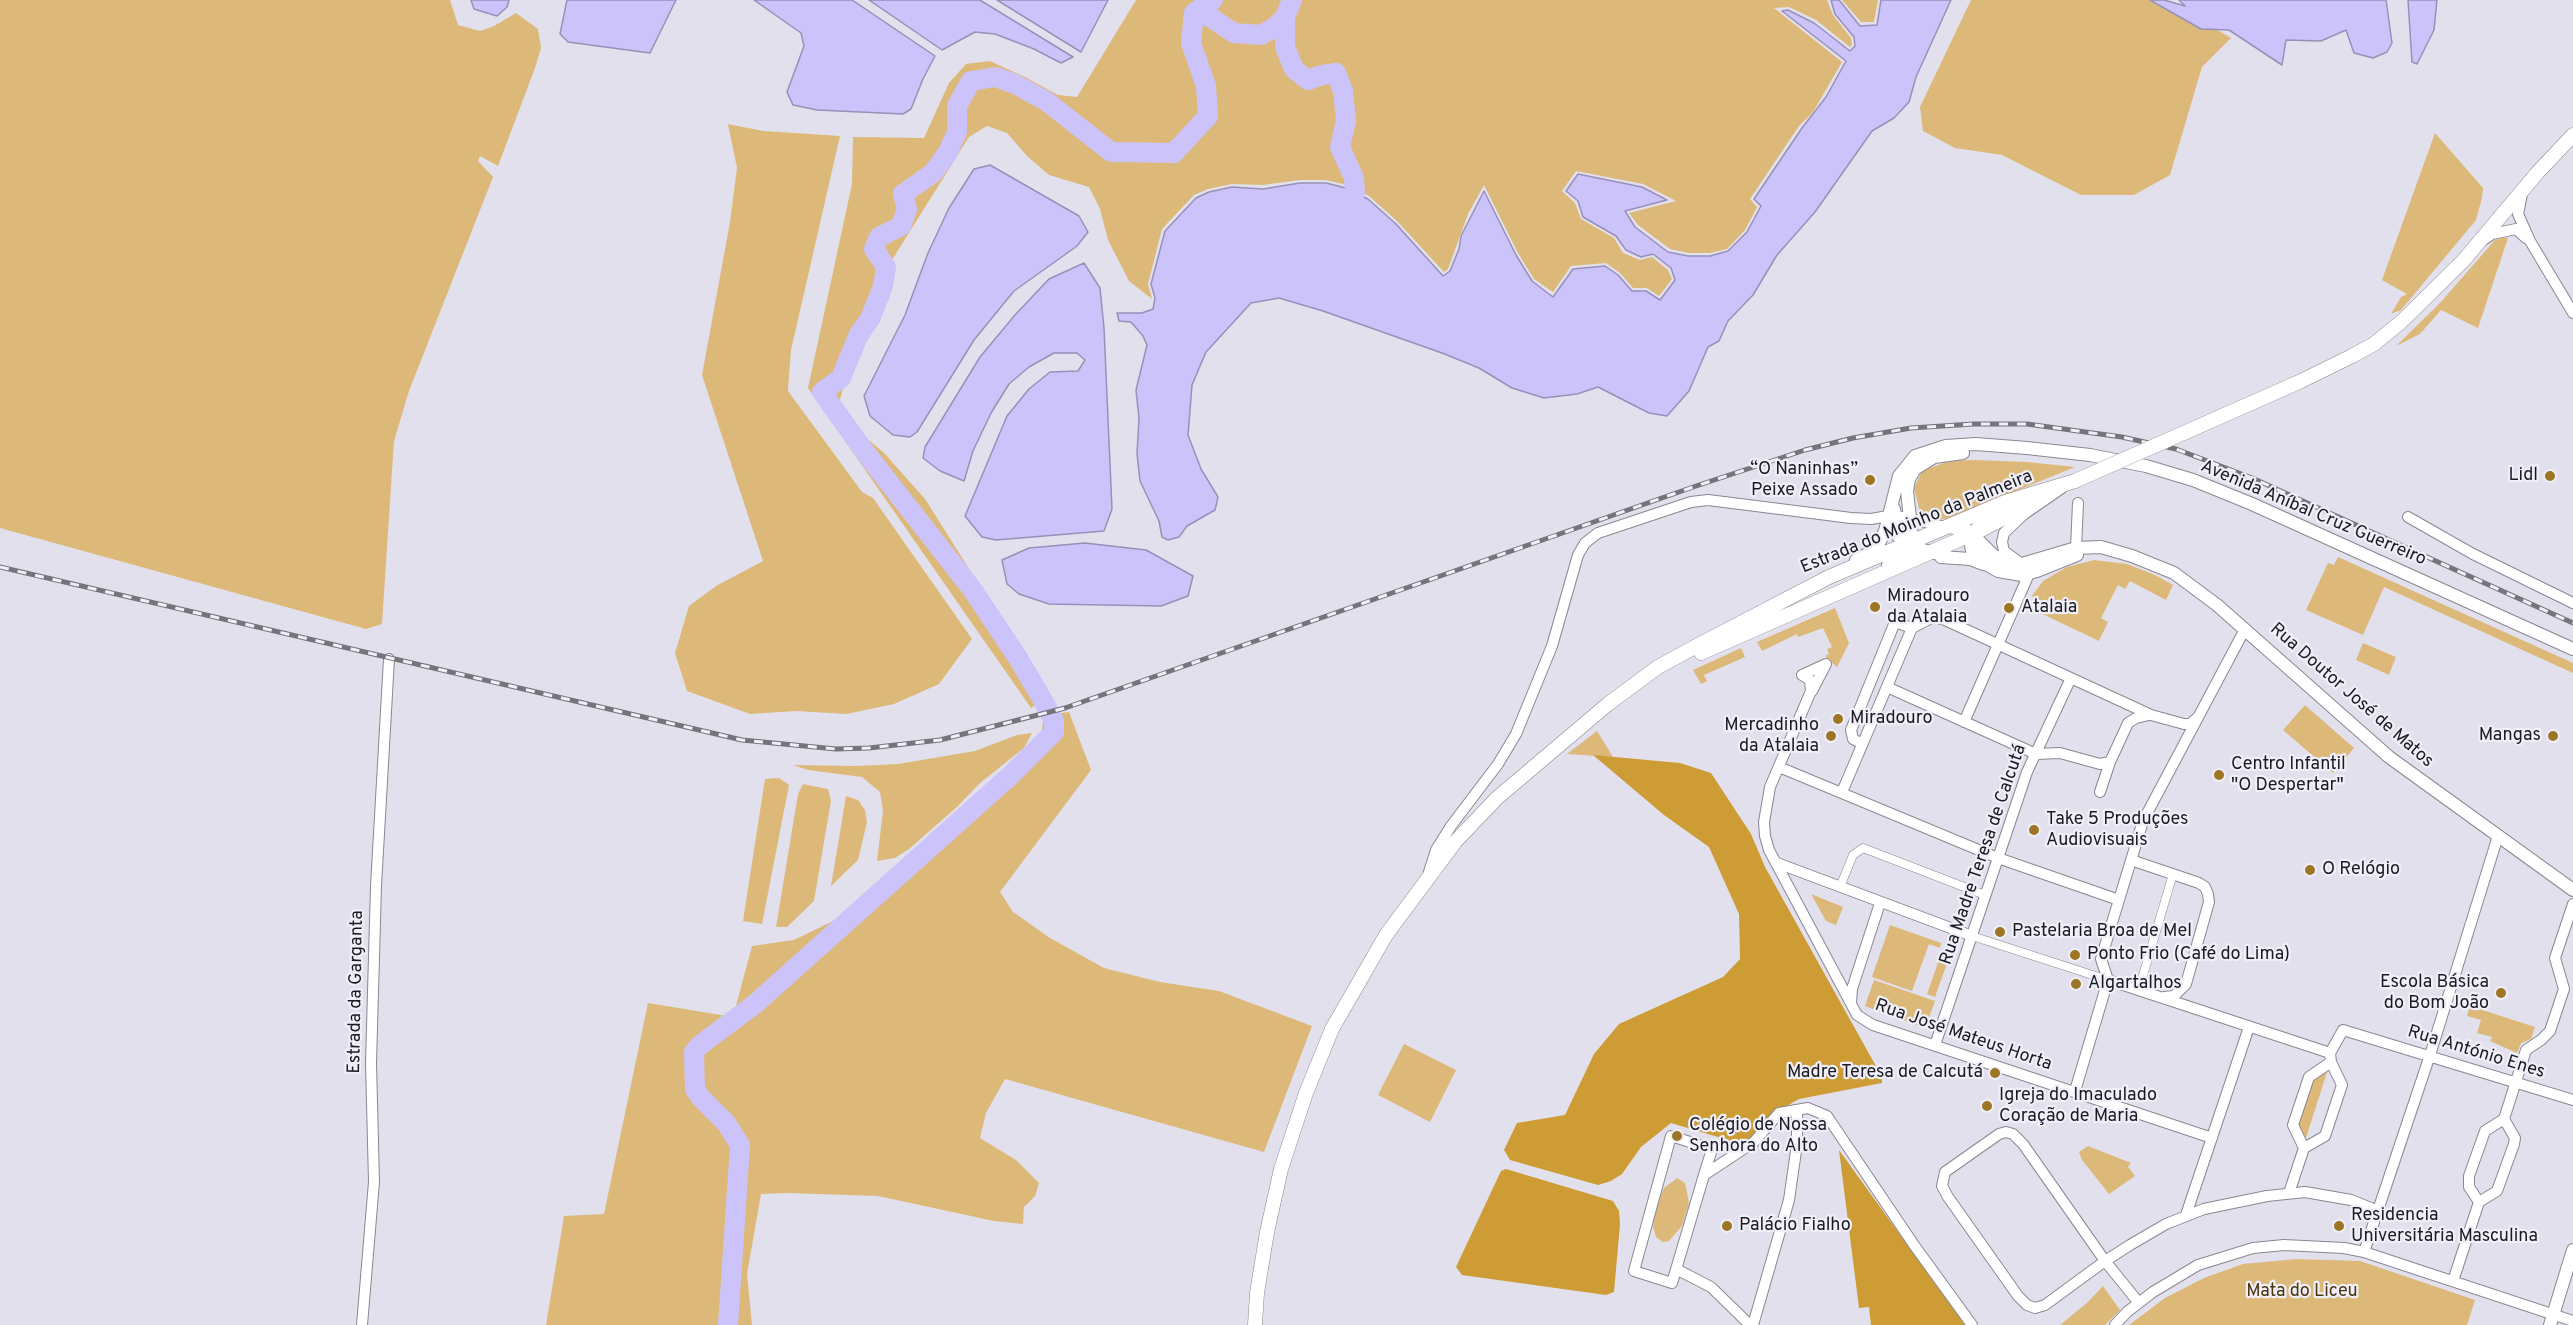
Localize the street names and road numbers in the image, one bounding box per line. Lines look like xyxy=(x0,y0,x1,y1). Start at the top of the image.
street label: Avenida Aníbal Cruz Guerreiro xyxy=(2197,457,2429,571)
street label: Estrada do Moinho da Palmeira xyxy=(1798,467,2036,579)
street label: Rua Doutor José de Matos xyxy=(2265,619,2437,773)
street label: Rua Madre Teresa de Calcutá xyxy=(1936,742,2032,968)
street label: Estrada da Garganta xyxy=(345,910,369,1074)
street label: Rua José Mateus Horta xyxy=(1872,996,2054,1076)
street label: Rua António Enes xyxy=(2405,1022,2547,1084)

